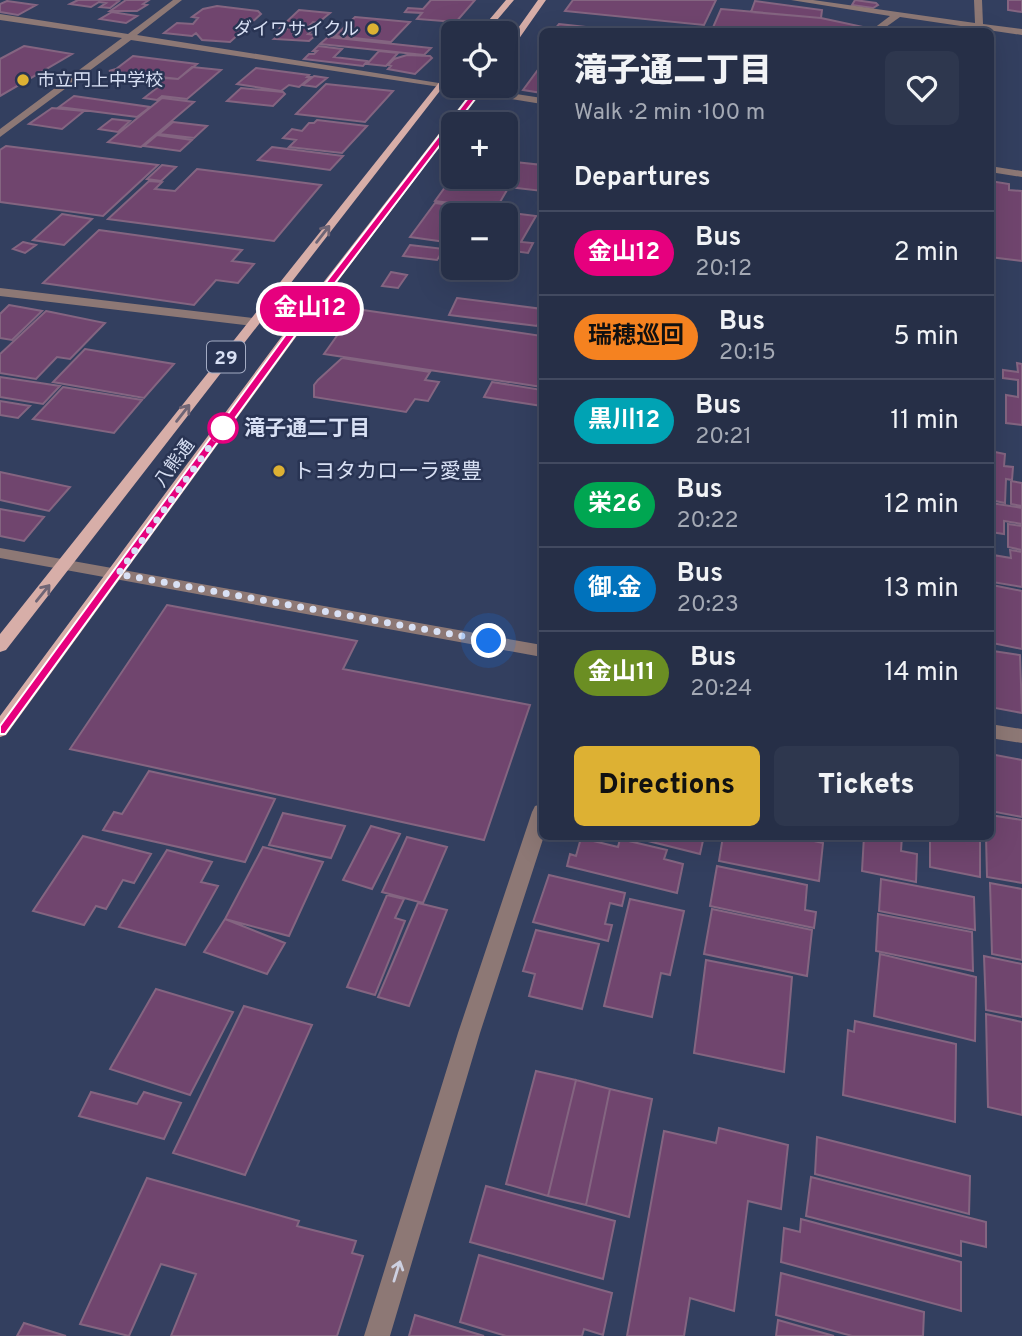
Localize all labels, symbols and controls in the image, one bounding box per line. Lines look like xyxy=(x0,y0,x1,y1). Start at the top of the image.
place label: ダイワサイクル xyxy=(234,19,359,42)
marker: ダイワサイクル xyxy=(365,21,381,37)
map controls xyxy=(441,21,518,280)
button: locate xyxy=(441,21,518,98)
button: heart xyxy=(885,51,959,125)
text: 滝子通二丁目 xyxy=(574,52,772,94)
place label: 市立円上中学校 xyxy=(37,70,163,93)
marker: 市立円上中学校 xyxy=(15,72,31,88)
text: Walk · 2 min · 100 m xyxy=(574,99,765,128)
button: + xyxy=(441,112,518,189)
text: Departures xyxy=(574,162,711,195)
button: − xyxy=(441,203,518,280)
text: Bus xyxy=(695,222,741,255)
one-way arrow xyxy=(315,225,330,244)
text: 2 min xyxy=(894,237,959,270)
text: 金山12 xyxy=(588,238,660,268)
text: 20:12 xyxy=(695,255,752,284)
line badge: 金山12 xyxy=(261,286,359,332)
text: 金山12 xyxy=(274,294,346,324)
text: Bus xyxy=(719,306,765,339)
text: 5 min xyxy=(893,321,959,354)
text: 瑞穂巡回 xyxy=(588,322,684,352)
text: 20:15 xyxy=(719,339,776,368)
road number: 29 xyxy=(207,342,245,372)
text: Bus xyxy=(695,390,741,423)
one-way arrow xyxy=(175,405,190,423)
text: 11 min xyxy=(890,405,959,438)
text: 黒川12 xyxy=(588,406,660,436)
marker: 滝子通二丁目 xyxy=(208,413,238,443)
place label: 滝子通二丁目 xyxy=(244,416,370,443)
text: 20:21 xyxy=(695,423,752,452)
street label: 八熊通 xyxy=(150,435,200,492)
place label: トヨタカローラ愛豊 xyxy=(293,459,482,486)
marker: トヨタカローラ愛豊 xyxy=(271,463,287,479)
text: Bus xyxy=(676,474,723,507)
text: 12 min xyxy=(884,489,959,522)
text: 栄26 xyxy=(588,490,641,520)
text: 20:22 xyxy=(676,507,739,536)
text: Bus xyxy=(677,558,723,591)
text: 13 min xyxy=(884,573,959,606)
text: 御.金 xyxy=(588,574,642,604)
one-way arrow xyxy=(35,584,51,602)
text: 20:23 xyxy=(677,591,739,620)
your location xyxy=(471,623,506,658)
text: Bus xyxy=(690,642,736,675)
text: 14 min xyxy=(884,657,959,690)
text: 金山11 xyxy=(588,658,655,688)
text: 20:24 xyxy=(690,675,752,704)
button: Directions xyxy=(574,746,760,826)
button: Tickets xyxy=(774,746,959,826)
one-way arrow xyxy=(392,1260,405,1282)

